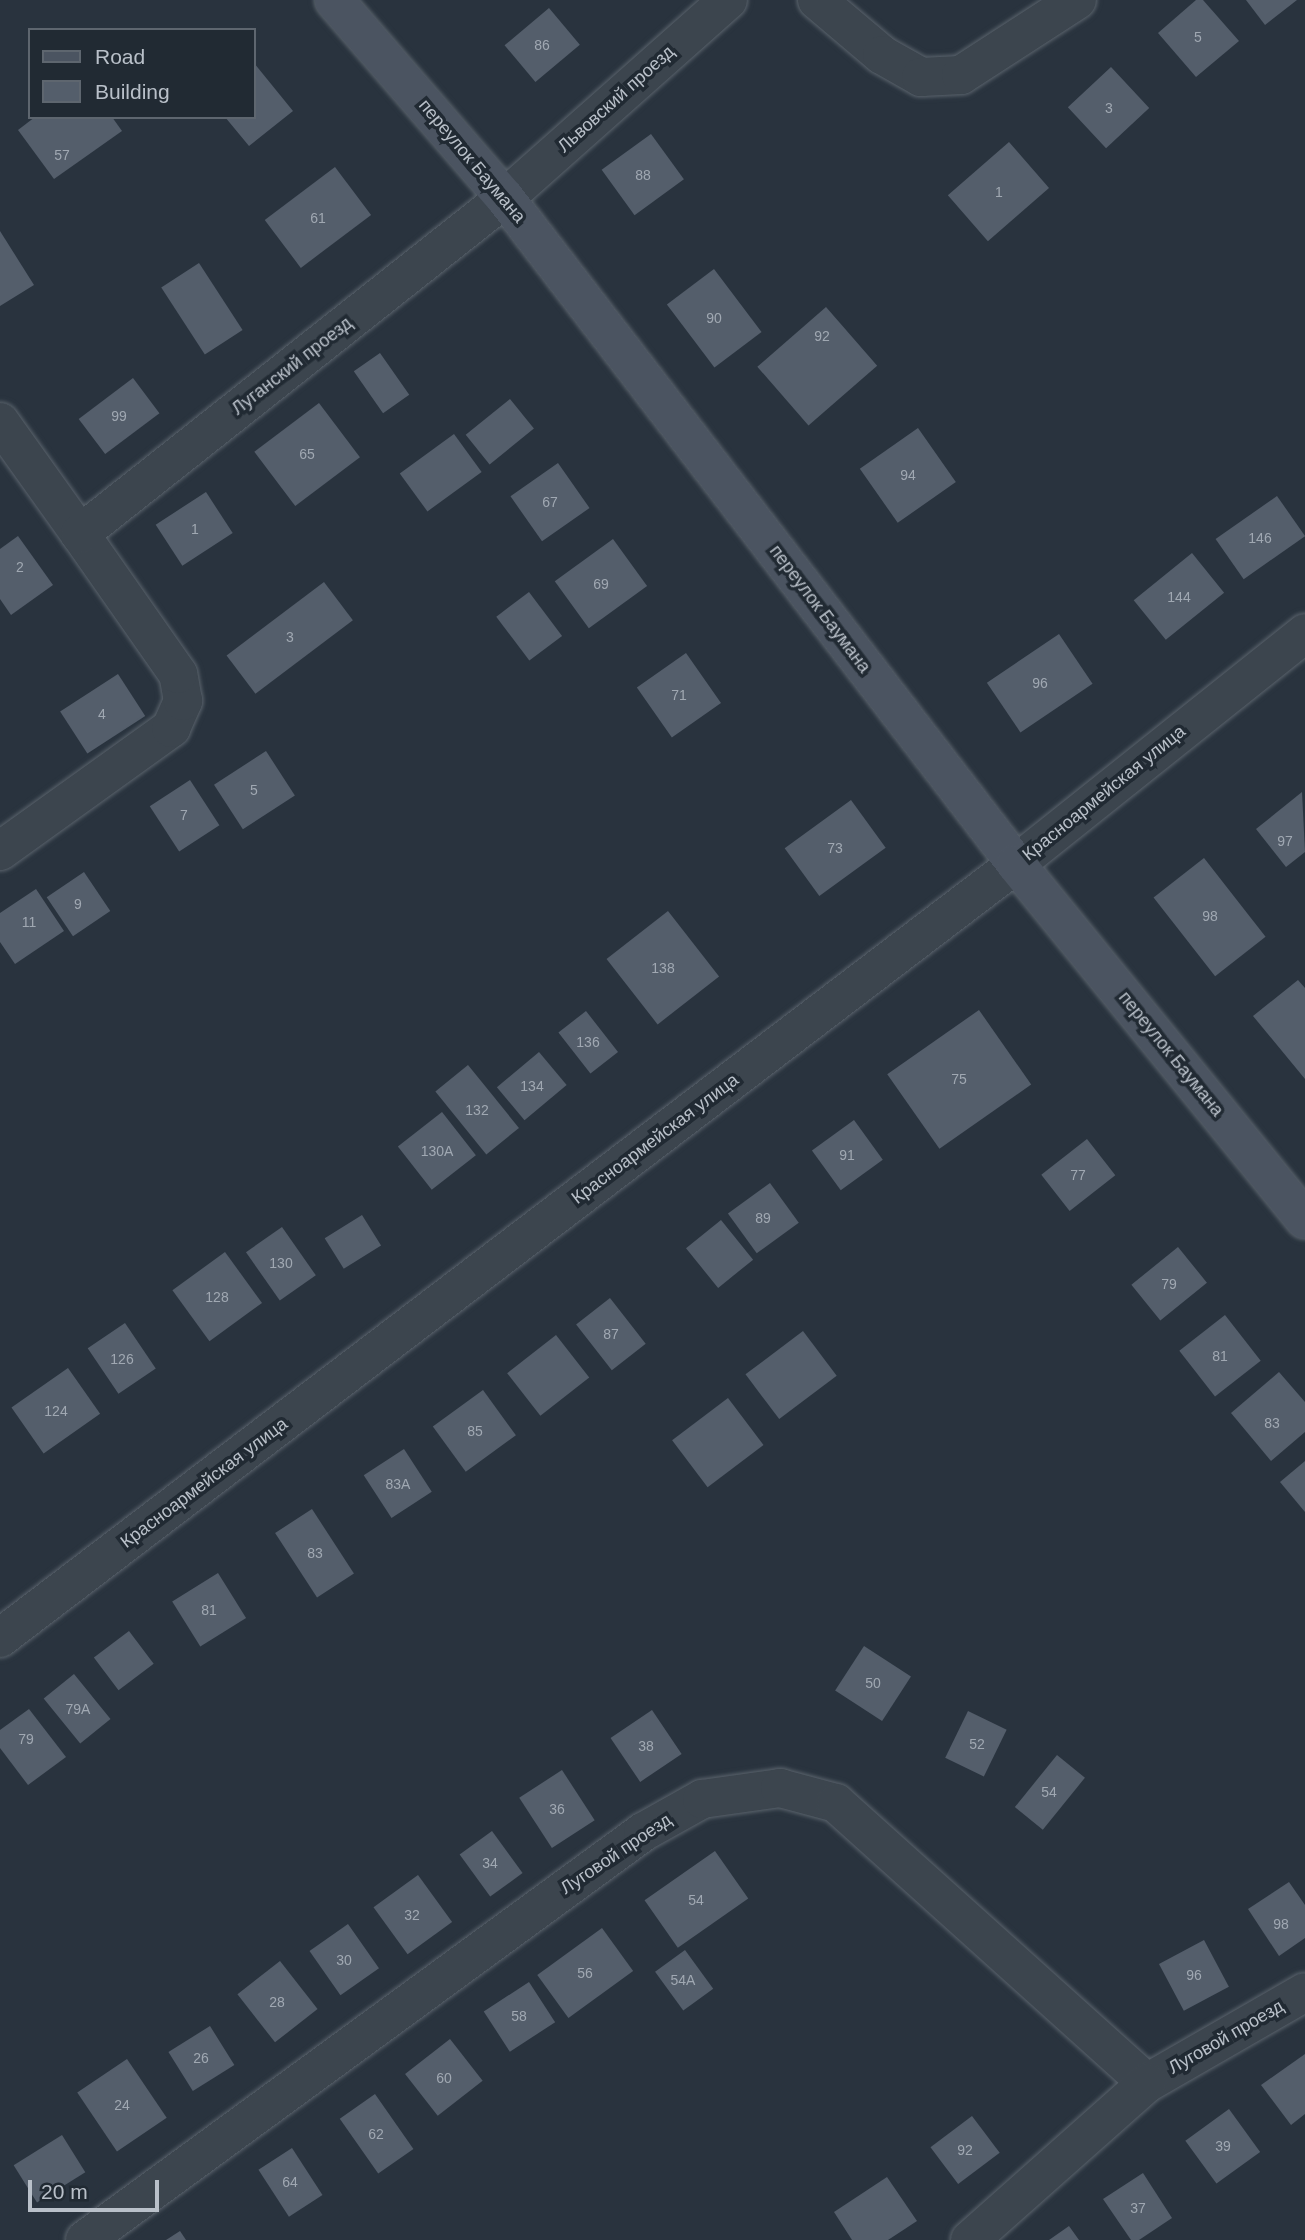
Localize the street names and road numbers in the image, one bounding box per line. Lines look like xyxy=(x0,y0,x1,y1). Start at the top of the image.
street label: Львовский проезд xyxy=(553,41,679,157)
street label: переулок Баумана xyxy=(414,95,530,227)
street label: Луганский проезд xyxy=(227,312,357,420)
street label: переулок Баумана xyxy=(765,541,875,677)
street label: Красноармейская улица xyxy=(1018,721,1190,865)
street label: переулок Баумана xyxy=(1114,987,1228,1121)
street label: Красноармейская улица xyxy=(567,1069,743,1209)
street label: Красноармейская улица xyxy=(116,1413,292,1553)
street label: Луговой проезд xyxy=(556,1809,676,1899)
street label: Луговой проезд xyxy=(1165,1995,1287,2079)

